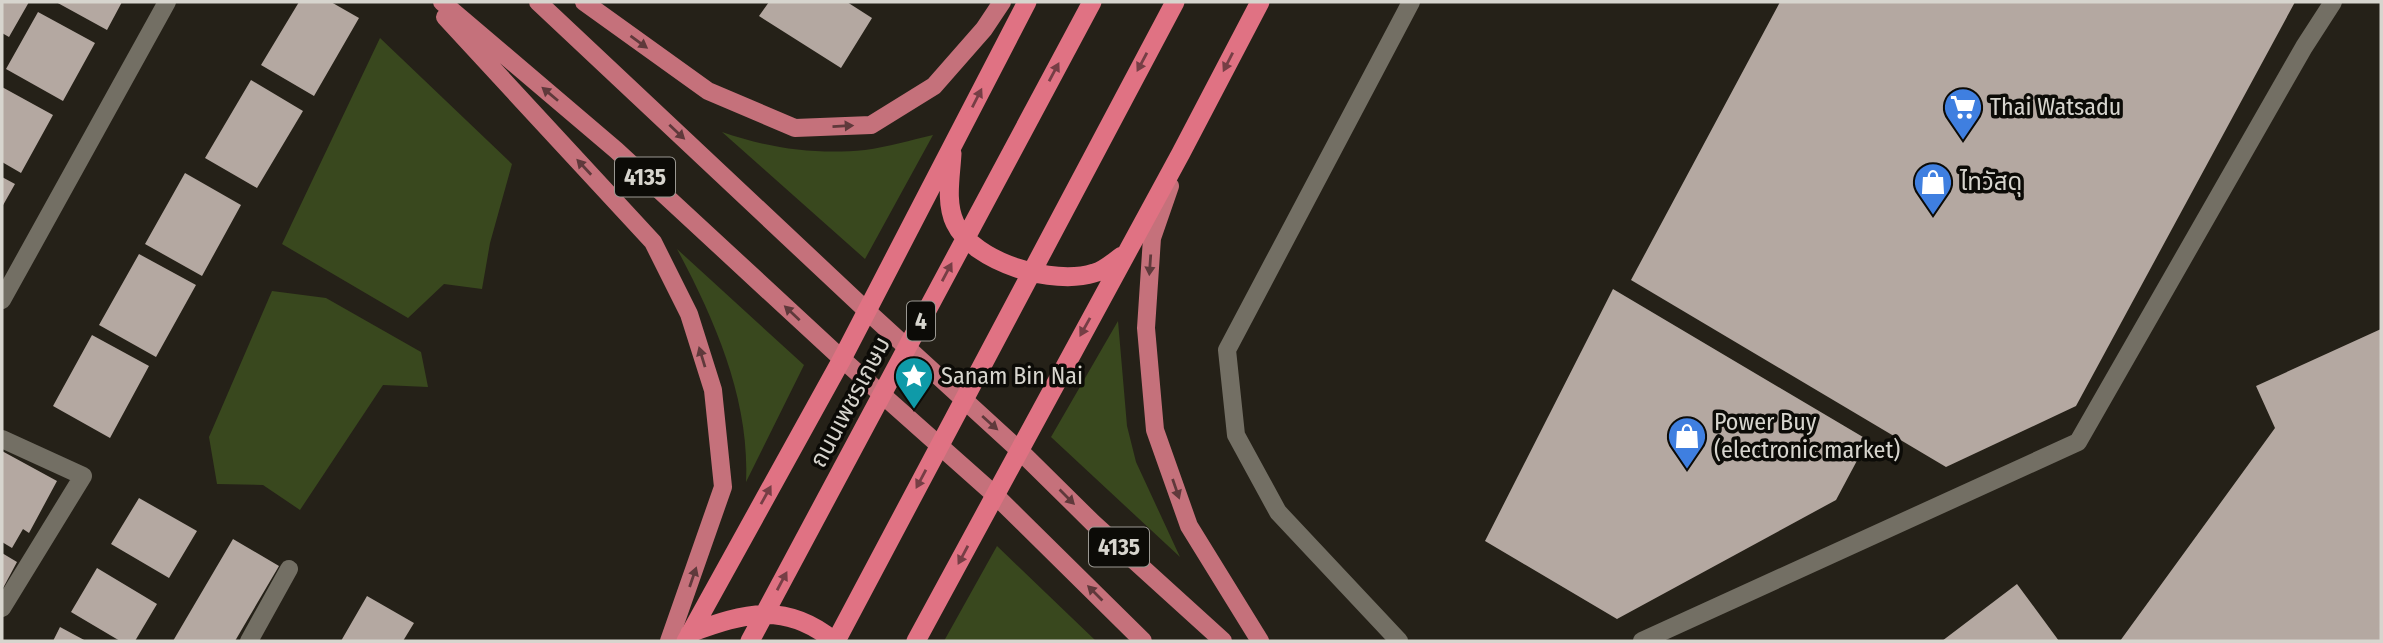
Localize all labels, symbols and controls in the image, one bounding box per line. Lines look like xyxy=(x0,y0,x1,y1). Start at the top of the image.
one-way arrow xyxy=(630,34,648,48)
one-way arrow xyxy=(1137,52,1148,72)
one-way arrow xyxy=(1223,52,1234,72)
one-way arrow xyxy=(1048,62,1060,82)
supermarket icon: Thai Watsadu xyxy=(1942,86,1984,141)
one-way arrow xyxy=(542,87,560,102)
one-way arrow xyxy=(971,88,982,108)
place label: Thai Watsadu xyxy=(1990,93,2121,121)
one-way arrow xyxy=(832,121,854,132)
one-way arrow xyxy=(668,124,685,140)
road number: 4135 xyxy=(615,158,675,196)
one-way arrow xyxy=(576,159,592,176)
shop icon: ไทวัสดุ xyxy=(1912,161,1954,216)
place label: ไทวัสดุ xyxy=(1959,168,2022,197)
one-way arrow xyxy=(1144,254,1155,276)
one-way arrow xyxy=(941,262,953,282)
road number: 4 xyxy=(907,302,935,340)
one-way arrow xyxy=(784,305,801,321)
one-way arrow xyxy=(1080,317,1091,337)
street label: ถนนเพชรเกษม xyxy=(804,332,896,472)
one-way arrow xyxy=(696,346,707,367)
place icon: Sanam Bin Nai xyxy=(893,355,935,410)
place label: Sanam Bin Nai xyxy=(941,362,1083,390)
place label: Power Buy (electronic market) xyxy=(1714,408,1900,464)
one-way arrow xyxy=(981,415,998,431)
shop icon: Power Buy (electronic market) xyxy=(1666,415,1708,470)
one-way arrow xyxy=(915,469,927,489)
one-way arrow xyxy=(1171,478,1182,499)
one-way arrow xyxy=(760,486,772,505)
one-way arrow xyxy=(1058,489,1075,505)
road number: 4135 xyxy=(1089,527,1149,566)
one-way arrow xyxy=(957,545,969,564)
one-way arrow xyxy=(688,567,699,588)
one-way arrow xyxy=(776,571,788,591)
one-way arrow xyxy=(1087,586,1104,602)

